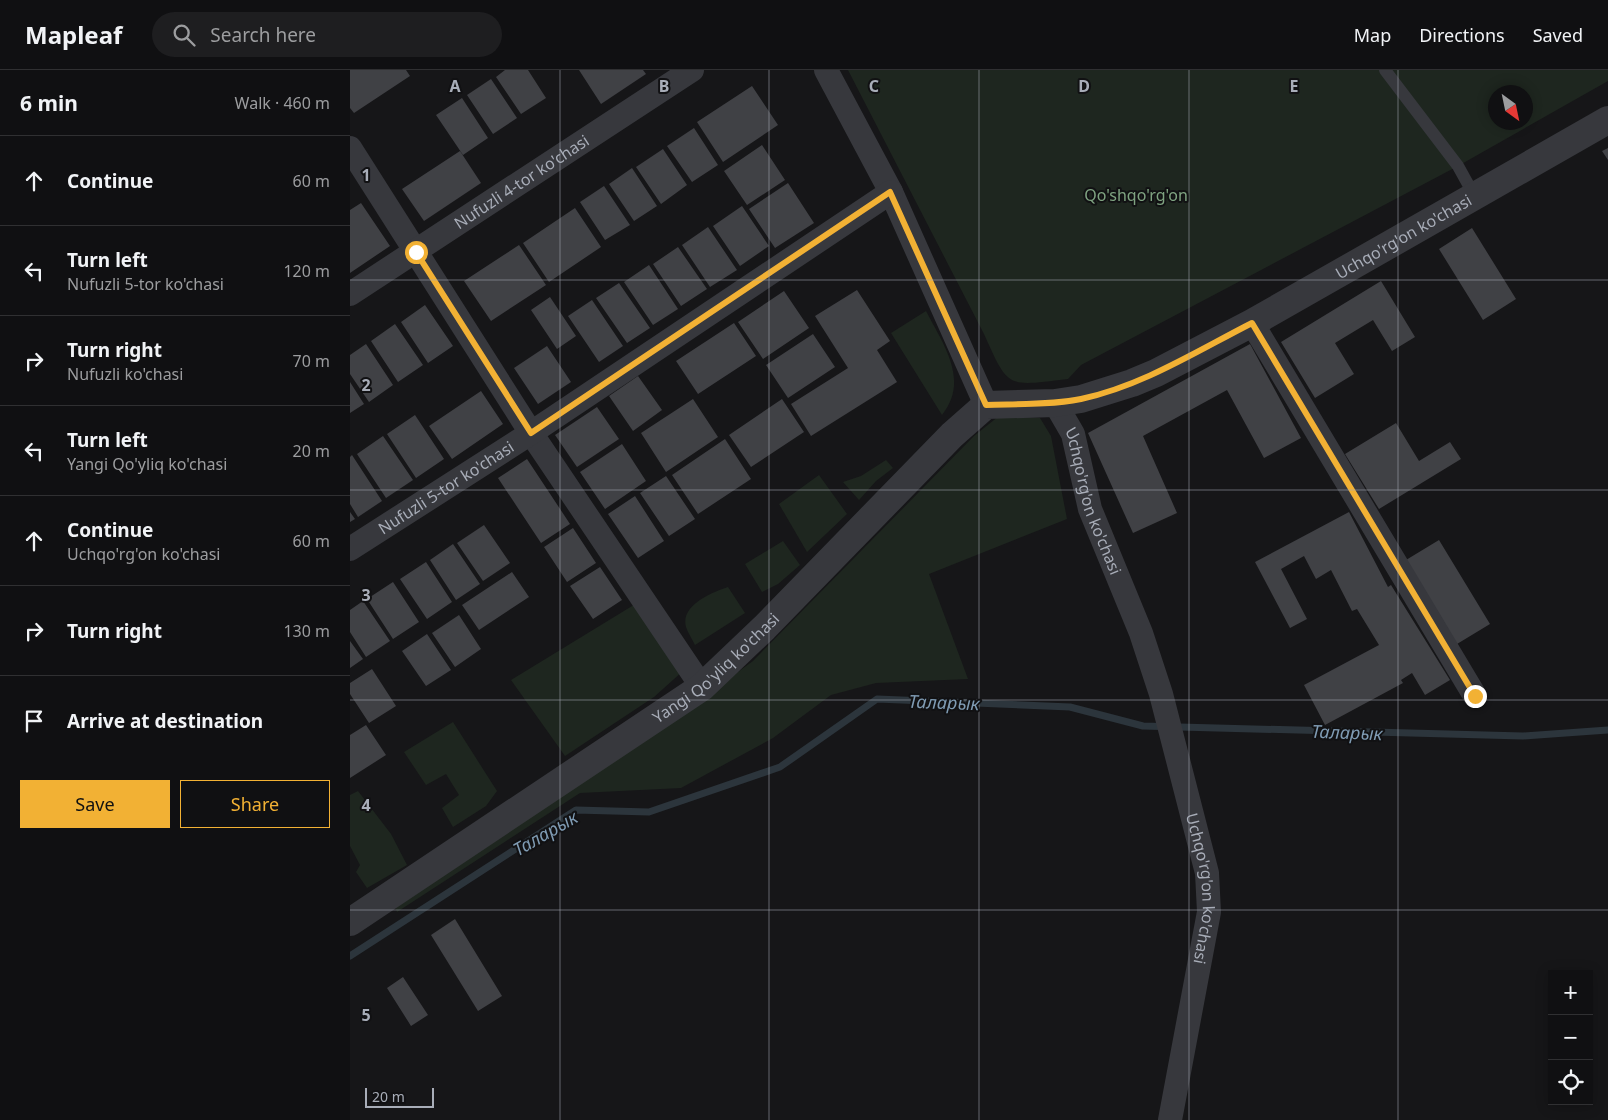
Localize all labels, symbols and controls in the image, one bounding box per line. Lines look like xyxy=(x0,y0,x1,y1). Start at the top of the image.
search box xyxy=(152,12,502,57)
text: Mapleaf xyxy=(25,18,122,51)
icon: search xyxy=(170,21,198,49)
text: Search here xyxy=(210,22,316,48)
text: Map xyxy=(1354,23,1391,47)
text: Directions xyxy=(1419,23,1505,47)
text: Saved xyxy=(1533,23,1583,47)
text: A xyxy=(449,75,461,97)
text: B xyxy=(659,75,669,97)
text: C xyxy=(869,75,879,97)
text: D xyxy=(1078,75,1090,97)
text: E xyxy=(1290,75,1299,97)
north arrow xyxy=(1488,85,1533,130)
text: 6 min xyxy=(20,89,78,117)
text: Walk · 460 m xyxy=(235,92,330,114)
street label: Nufuzli 4-tor ko'chasi xyxy=(450,129,593,234)
text: 1 xyxy=(361,164,371,186)
icon: ahead xyxy=(20,167,48,195)
text: Continue xyxy=(67,168,153,194)
text: 60 m xyxy=(293,170,330,192)
park label: Qo'shqo'rg'on xyxy=(1084,184,1188,206)
street label: Uchqo'rg'on ko'chasi xyxy=(1331,189,1476,284)
route start xyxy=(405,241,428,264)
text: Turn left xyxy=(67,247,148,273)
icon: left xyxy=(20,257,48,285)
text: 120 m xyxy=(283,260,330,282)
text: Nufuzli 5-tor ko'chasi xyxy=(67,273,224,295)
text: Turn right xyxy=(67,337,162,363)
icon: right xyxy=(20,347,48,375)
text: 70 m xyxy=(293,350,330,372)
text: Nufuzli ko'chasi xyxy=(67,363,183,385)
text: 2 xyxy=(361,374,371,396)
street label: Uchqo'rg'on ko'chasi xyxy=(1060,423,1127,578)
text: Turn left xyxy=(67,427,148,453)
street label: Nufuzli 5-tor ko'chasi xyxy=(374,436,518,539)
icon: left xyxy=(20,437,48,465)
text: 20 m xyxy=(293,440,330,462)
text: Yangi Qo'yliq ko'chasi xyxy=(67,453,227,475)
text: Continue xyxy=(67,517,153,543)
icon: ahead xyxy=(20,527,48,555)
text: 60 m xyxy=(293,530,330,552)
text: Uchqo'rg'on ko'chasi xyxy=(67,543,220,565)
text: 3 xyxy=(361,584,371,606)
street label: Yangi Qo'yliq ko'chasi xyxy=(648,608,784,728)
icon: right xyxy=(20,617,48,645)
text: Turn right xyxy=(67,618,162,644)
text: 130 m xyxy=(283,620,330,642)
route end xyxy=(1464,685,1487,708)
water label: Таларык xyxy=(908,689,981,715)
icon: arrive xyxy=(20,707,48,735)
text: Arrive at destination xyxy=(67,708,263,734)
water label: Таларык xyxy=(1311,719,1384,745)
button: Save xyxy=(20,780,170,828)
button: Share xyxy=(180,780,330,828)
text: 4 xyxy=(361,794,371,816)
water label: Таларык xyxy=(508,804,583,861)
street label: Uchqo'rg'on ko'chasi xyxy=(1181,811,1220,966)
map controls xyxy=(1548,970,1593,1105)
button: + xyxy=(1548,970,1593,1015)
text: 5 xyxy=(361,1004,371,1026)
button: − xyxy=(1548,1015,1593,1060)
button: locate xyxy=(1548,1060,1593,1105)
scale bar xyxy=(365,1085,434,1108)
text: 20 m xyxy=(372,1087,405,1106)

